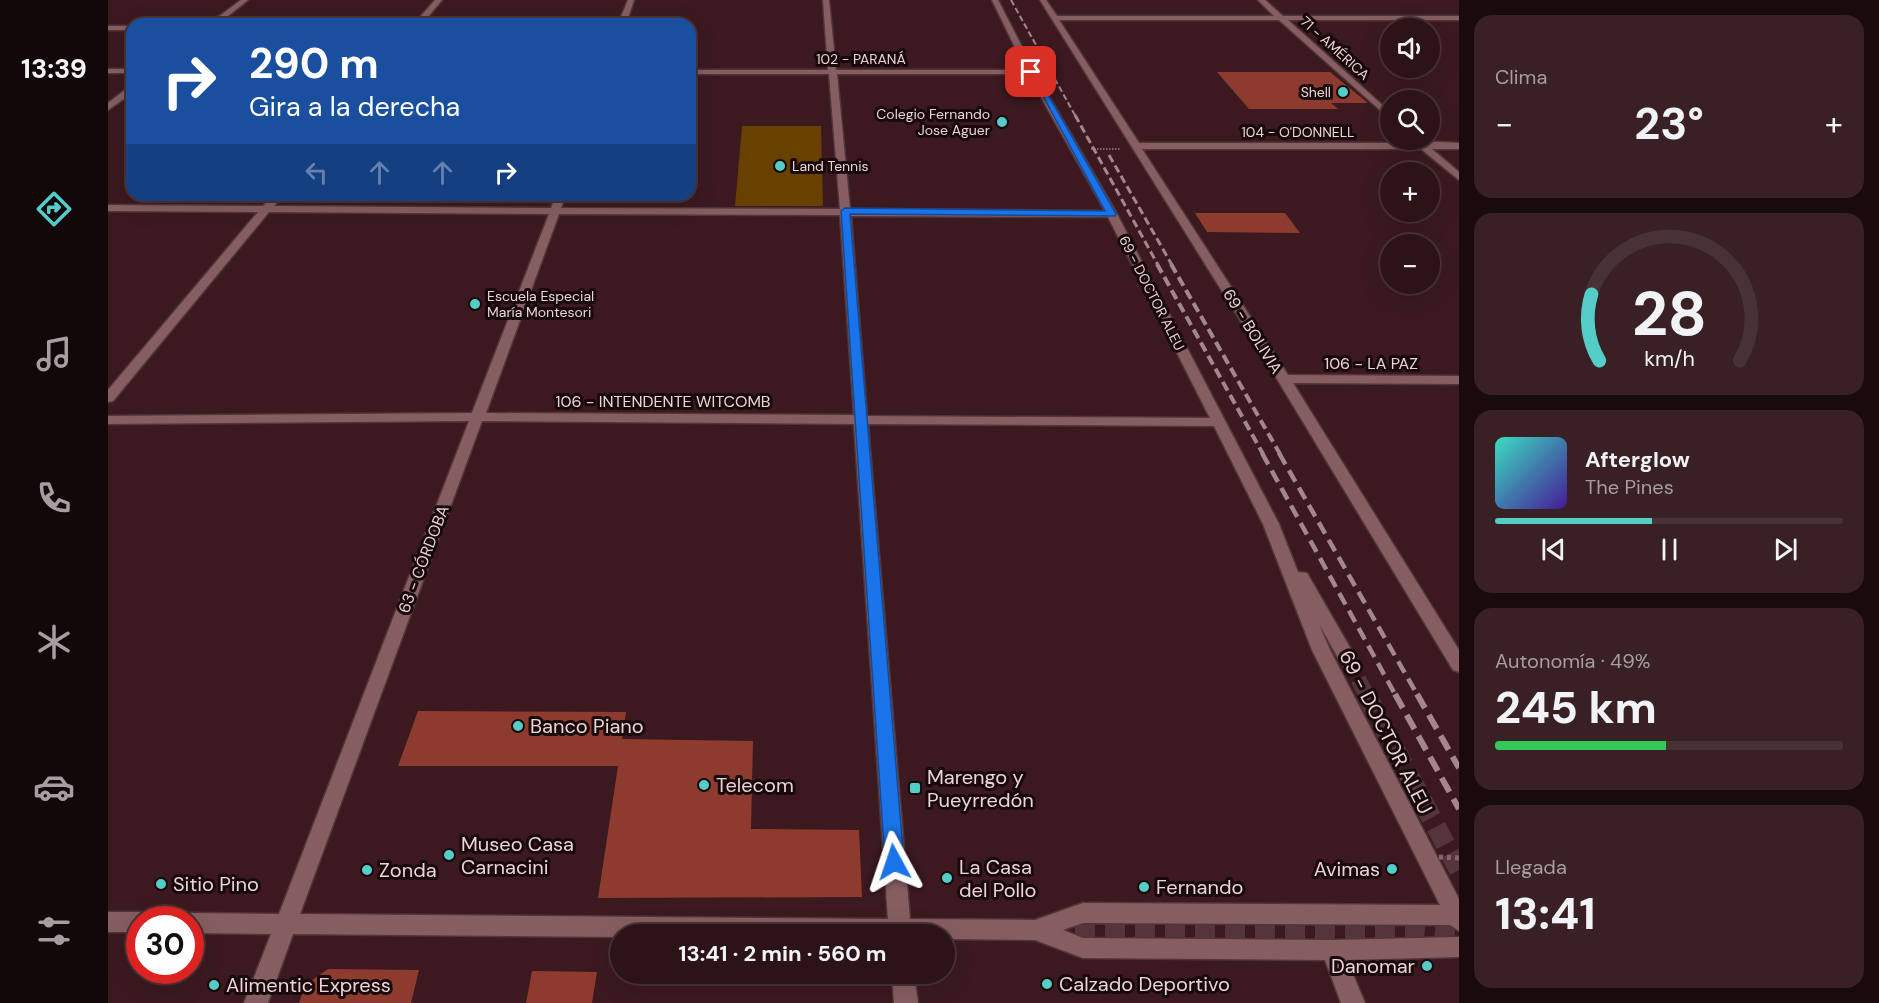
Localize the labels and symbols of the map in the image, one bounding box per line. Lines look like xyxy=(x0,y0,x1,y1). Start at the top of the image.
street label: 71 - AMÉRICA xyxy=(1297,12,1373,84)
pin xyxy=(1005,46,1056,97)
street label: 102 - PARANÁ xyxy=(816,50,906,68)
place label: Shell xyxy=(1301,83,1331,101)
marker: Shell xyxy=(1336,85,1350,99)
place label: Colegio Fernando Jose Aguer xyxy=(876,105,990,139)
marker: Colegio Fernando Jose Aguer xyxy=(995,115,1009,129)
street label: 104 - O'DONNELL xyxy=(1241,123,1355,141)
place label: Land Tennis xyxy=(792,157,869,175)
marker: Land Tennis xyxy=(773,159,787,173)
street label: 69 - DOCTOR ALEU xyxy=(1115,233,1189,353)
street label: 69 - BOLIVIA xyxy=(1218,285,1287,378)
place label: Escuela Especial María Montesori xyxy=(487,287,594,321)
marker: Escuela Especial María Montesori xyxy=(468,297,482,311)
street label: 106 - LA PAZ xyxy=(1324,353,1418,374)
street label: 106 - INTENDENTE WITCOMB xyxy=(556,391,771,412)
street label: 63 - CÓRDOBA xyxy=(393,502,454,616)
street label: 69 - DOCTOR ALEU xyxy=(1333,646,1439,818)
place label: Banco Piano xyxy=(530,713,644,739)
marker: Banco Piano xyxy=(511,719,525,733)
place label: Marengo y Pueyrredón xyxy=(927,764,1034,813)
place label: Telecom xyxy=(716,772,794,798)
marker: Telecom xyxy=(697,778,711,792)
marker: Marengo y Pueyrredón xyxy=(908,781,922,795)
position arrow xyxy=(862,830,926,894)
place label: Museo Casa Carnacini xyxy=(461,831,574,880)
marker: Museo Casa Carnacini xyxy=(442,848,456,862)
place label: La Casa del Pollo xyxy=(959,854,1036,903)
place label: Avimas xyxy=(1314,856,1380,882)
place label: Zonda xyxy=(379,857,437,883)
marker: Avimas xyxy=(1385,862,1399,876)
marker: Zonda xyxy=(360,863,374,877)
place label: Sitio Pino xyxy=(173,871,259,897)
marker: La Casa del Pollo xyxy=(940,871,954,885)
place label: Fernando xyxy=(1156,874,1243,900)
marker: Sitio Pino xyxy=(154,877,168,891)
marker: Fernando xyxy=(1137,880,1151,894)
speed limit sign: 30 xyxy=(126,906,204,984)
place label: Danomar xyxy=(1331,953,1415,979)
marker: Danomar xyxy=(1420,959,1434,973)
place label: Calzado Deportivo xyxy=(1059,971,1230,997)
place label: Alimentic Express xyxy=(226,972,391,998)
marker: Calzado Deportivo xyxy=(1040,977,1054,991)
marker: Alimentic Express xyxy=(207,978,221,992)

